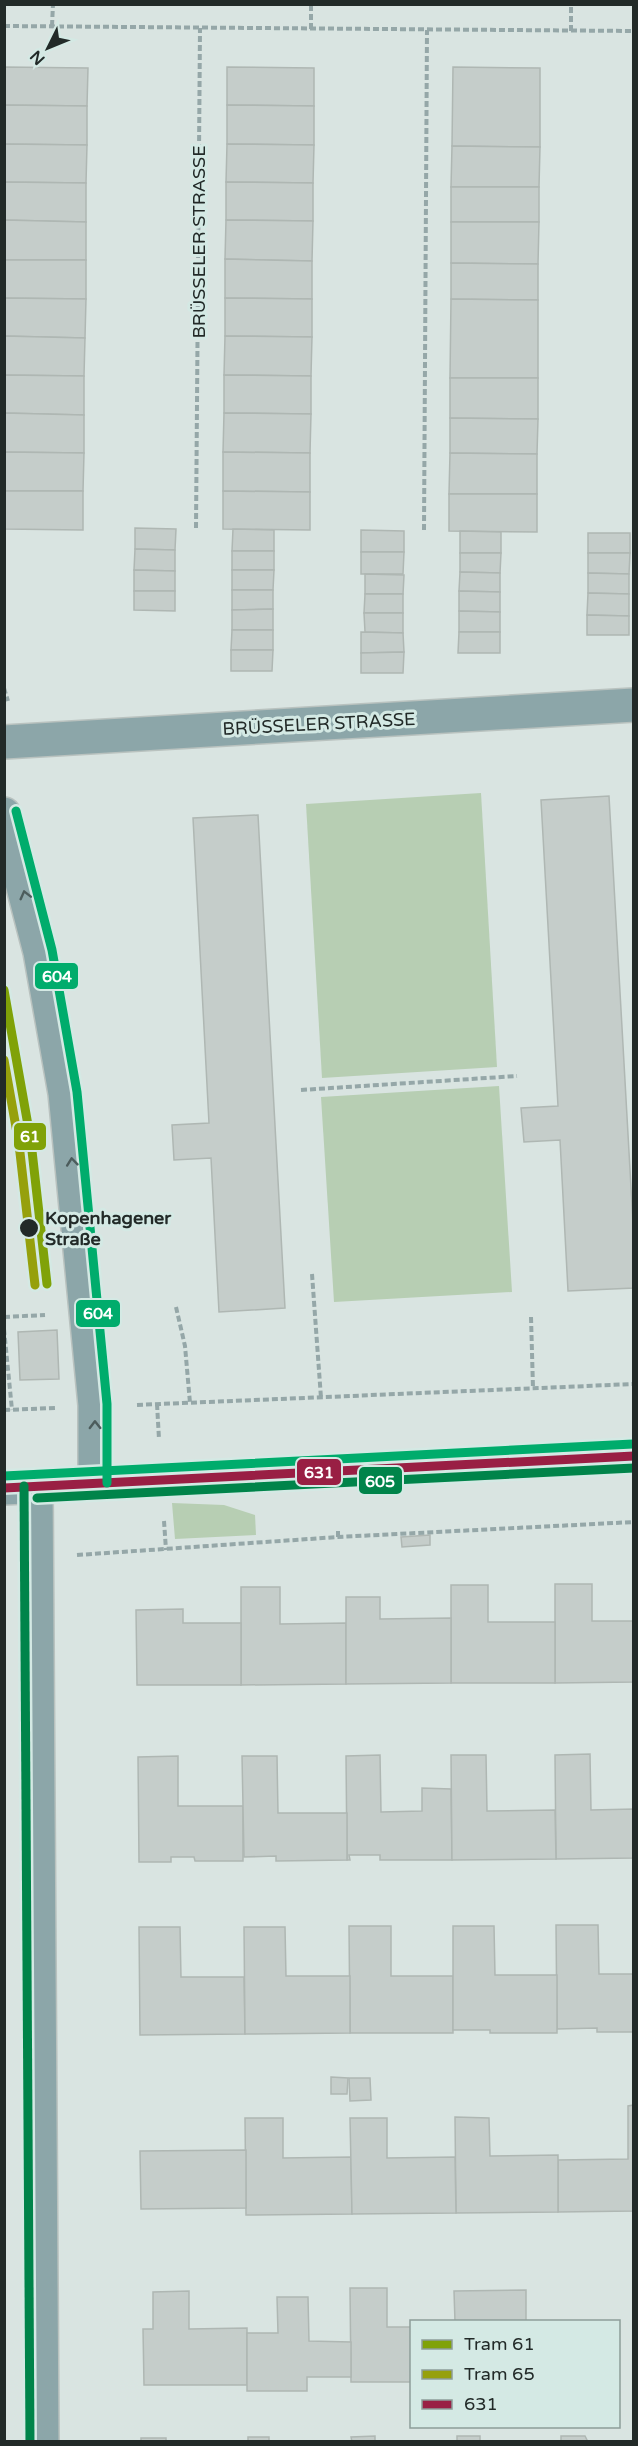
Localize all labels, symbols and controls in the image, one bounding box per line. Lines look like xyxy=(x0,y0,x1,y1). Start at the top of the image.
north arrow xyxy=(18,18,78,78)
text: N xyxy=(26,46,49,69)
street label: BRÜSSELER STRASSE xyxy=(188,145,210,339)
street label: BRÜSSELER STRASSE xyxy=(222,708,416,740)
one-way arrow xyxy=(20,890,33,900)
line badge: 604 xyxy=(34,962,79,990)
text: 604 xyxy=(42,967,72,987)
line badge: 61 xyxy=(13,1122,47,1151)
text: 61 xyxy=(20,1127,40,1147)
one-way arrow xyxy=(66,1158,79,1167)
place label: Kopenhagener Straße xyxy=(45,1207,172,1250)
marker: Kopenhagener Straße xyxy=(18,1217,40,1239)
line badge: 604 xyxy=(75,1299,121,1328)
text: 604 xyxy=(83,1304,113,1324)
one-way arrow xyxy=(89,1420,101,1429)
line badge: 631 xyxy=(296,1458,342,1486)
text: 631 xyxy=(304,1463,334,1483)
line badge: 605 xyxy=(358,1466,403,1495)
text: 605 xyxy=(365,1472,395,1492)
legend xyxy=(410,2320,620,2428)
text: Tram 61 xyxy=(464,2333,535,2355)
text: Tram 65 xyxy=(464,2363,535,2385)
text: 631 xyxy=(464,2393,498,2415)

